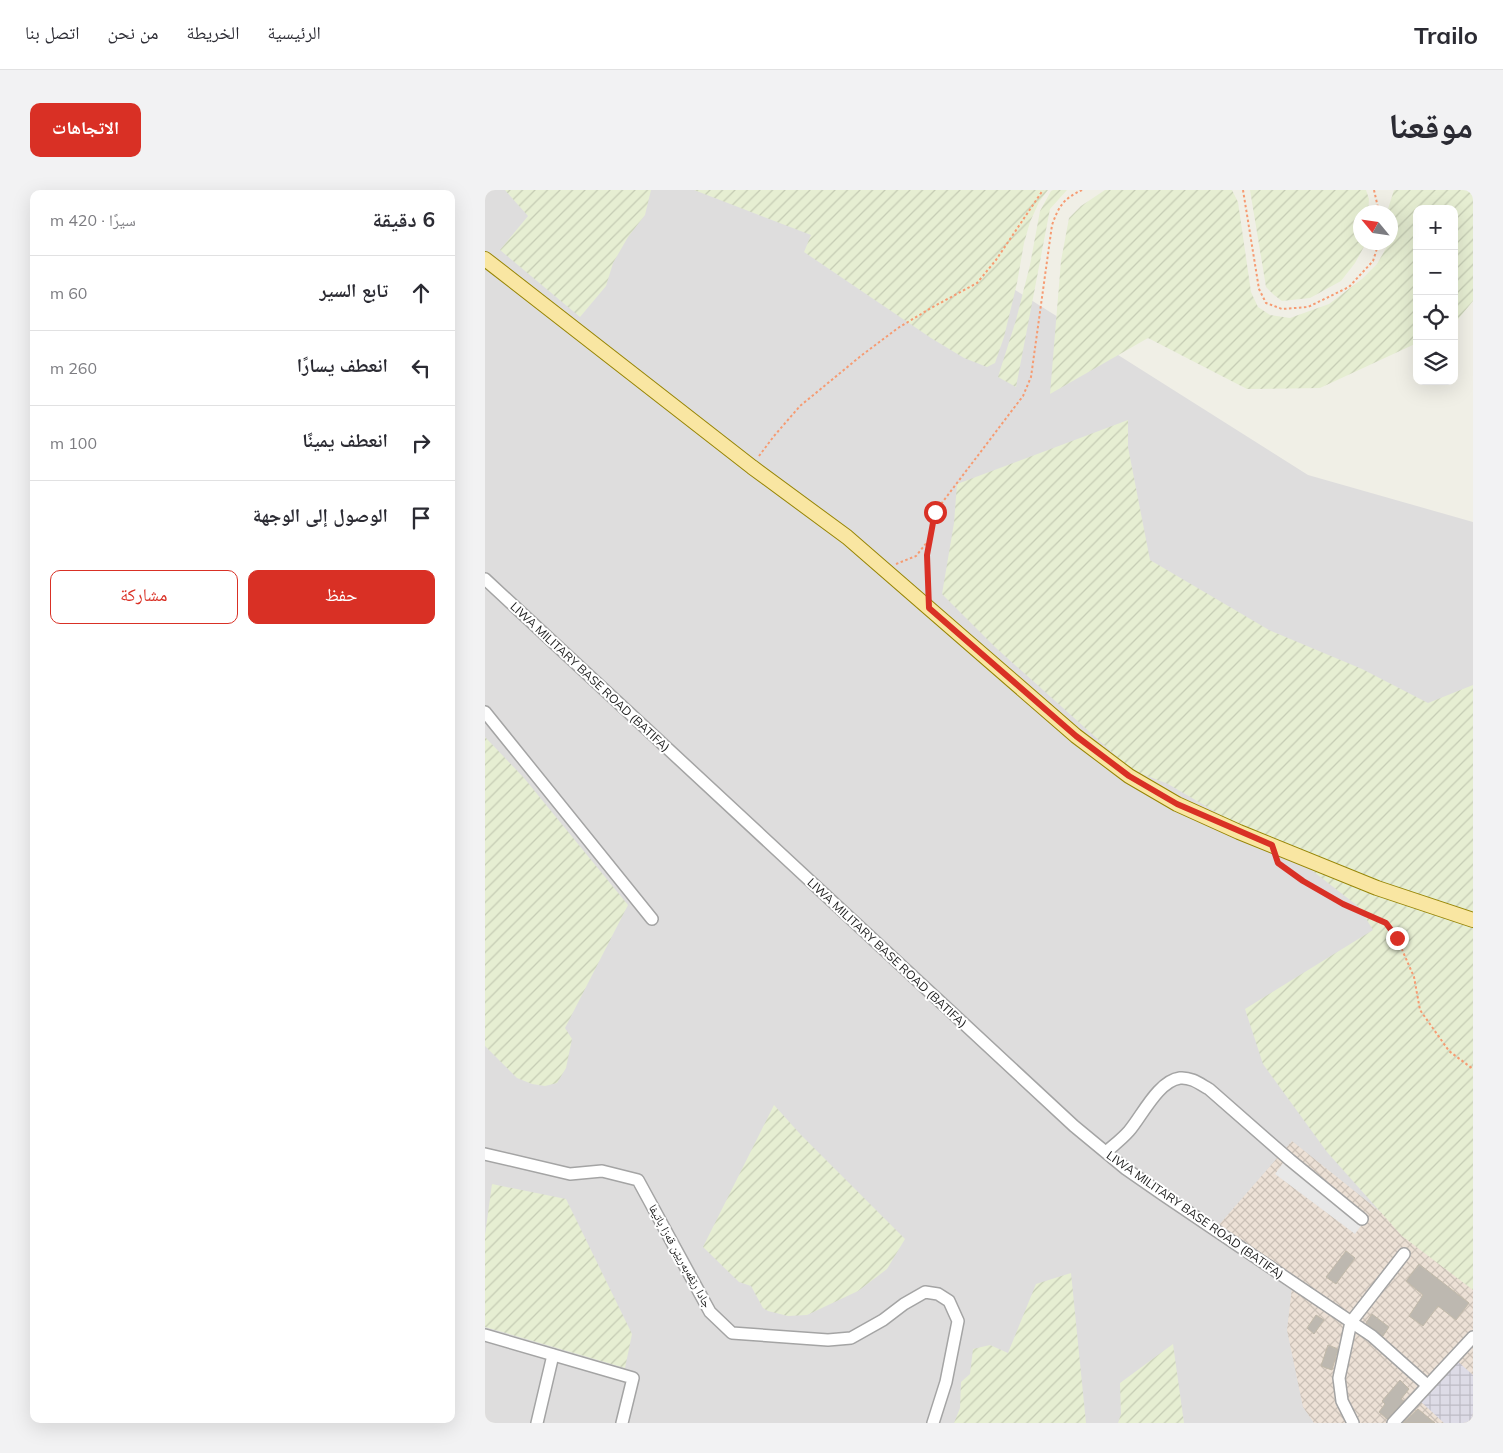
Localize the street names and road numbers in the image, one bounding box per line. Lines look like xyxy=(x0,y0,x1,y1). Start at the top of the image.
street label: LIWA MILITARY BASE ROAD (BATIFA) xyxy=(507,599,673,755)
street label: LIWA MILITARY BASE ROAD (BATIFA) xyxy=(804,875,970,1031)
street label: LIWA MILITARY BASE ROAD (BATIFA) xyxy=(1104,1147,1287,1282)
street label: جادا رێڤه‌به‌ريێن قه‌زا باتيفا xyxy=(645,1201,715,1311)

